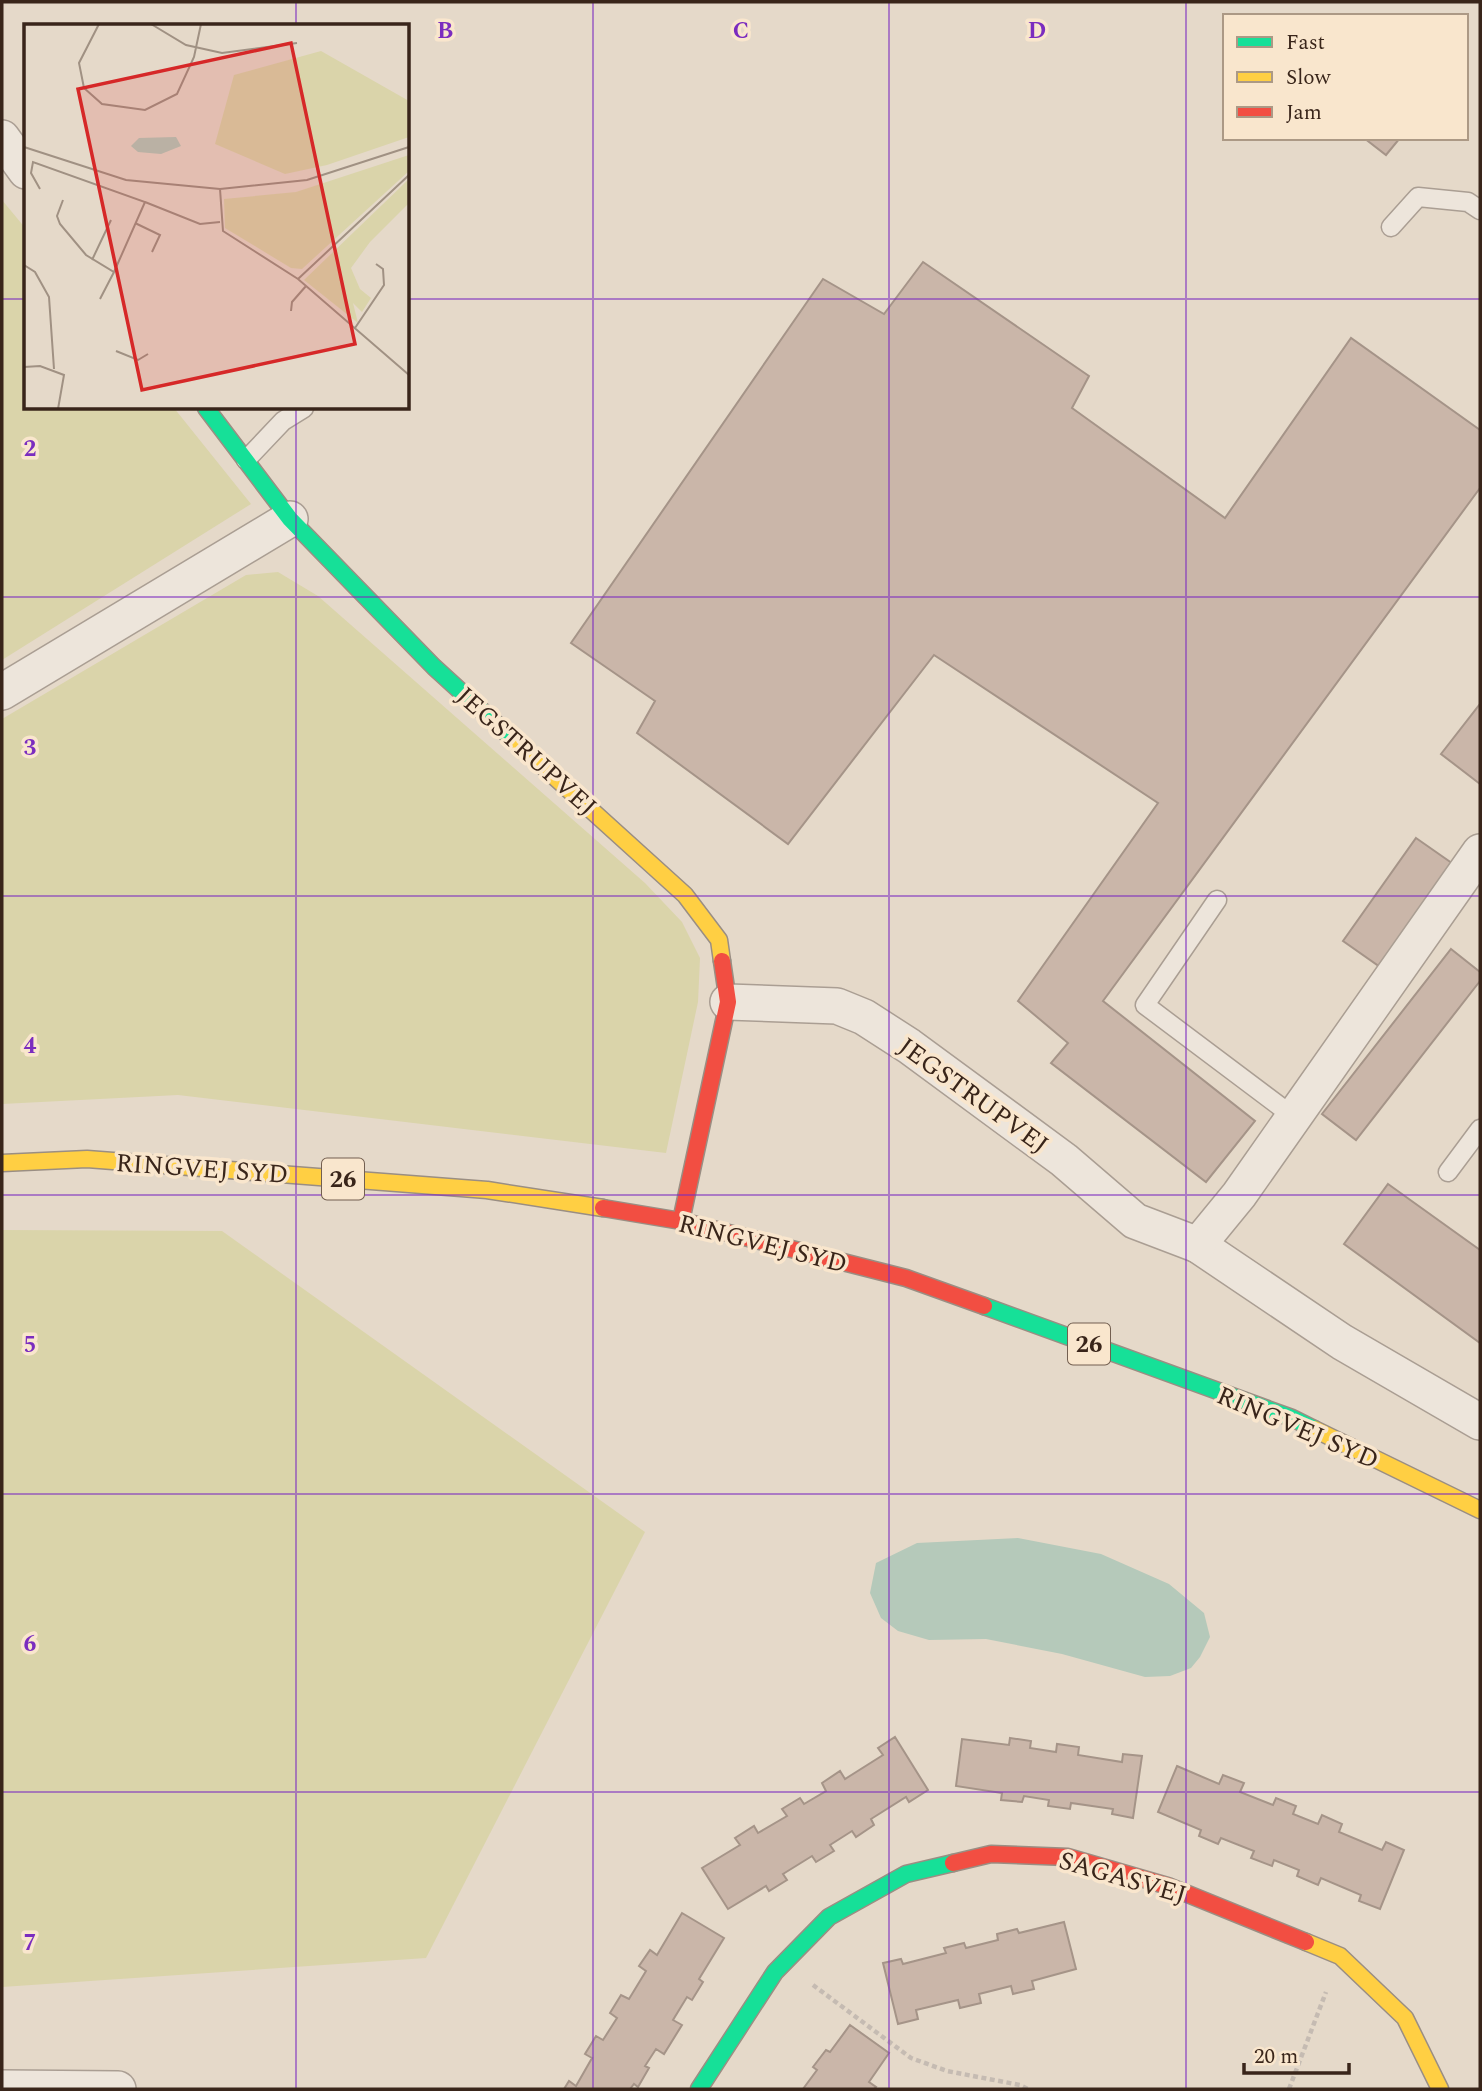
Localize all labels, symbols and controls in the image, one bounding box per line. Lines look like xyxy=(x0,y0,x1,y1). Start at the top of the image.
text: B xyxy=(437,14,453,49)
text: C xyxy=(733,14,749,49)
text: D xyxy=(1028,14,1046,49)
legend xyxy=(1223,14,1468,140)
inset map xyxy=(24,24,410,410)
text: Fast xyxy=(1286,27,1325,59)
text: Slow xyxy=(1286,62,1332,94)
text: Jam xyxy=(1286,97,1322,129)
text: 2 xyxy=(24,432,37,467)
street label: JEGSTRUPVEJ xyxy=(447,677,606,826)
text: 3 xyxy=(24,731,37,766)
street label: JEGSTRUPVEJ xyxy=(890,1027,1057,1164)
text: 4 xyxy=(24,1029,37,1064)
street label: RINGVEJ SYD xyxy=(114,1143,289,1195)
road number: 26 xyxy=(322,1158,364,1199)
street label: RINGVEJ SYD xyxy=(674,1204,851,1284)
road number: 26 xyxy=(1068,1324,1110,1364)
text: 5 xyxy=(24,1328,36,1363)
street label: RINGVEJ SYD xyxy=(1210,1376,1385,1480)
text: 6 xyxy=(24,1627,37,1662)
street label: SAGASVEJ xyxy=(1054,1841,1191,1915)
text: 7 xyxy=(24,1926,36,1961)
scale bar xyxy=(1244,2032,1349,2076)
text: 20 m xyxy=(1254,2041,1298,2073)

